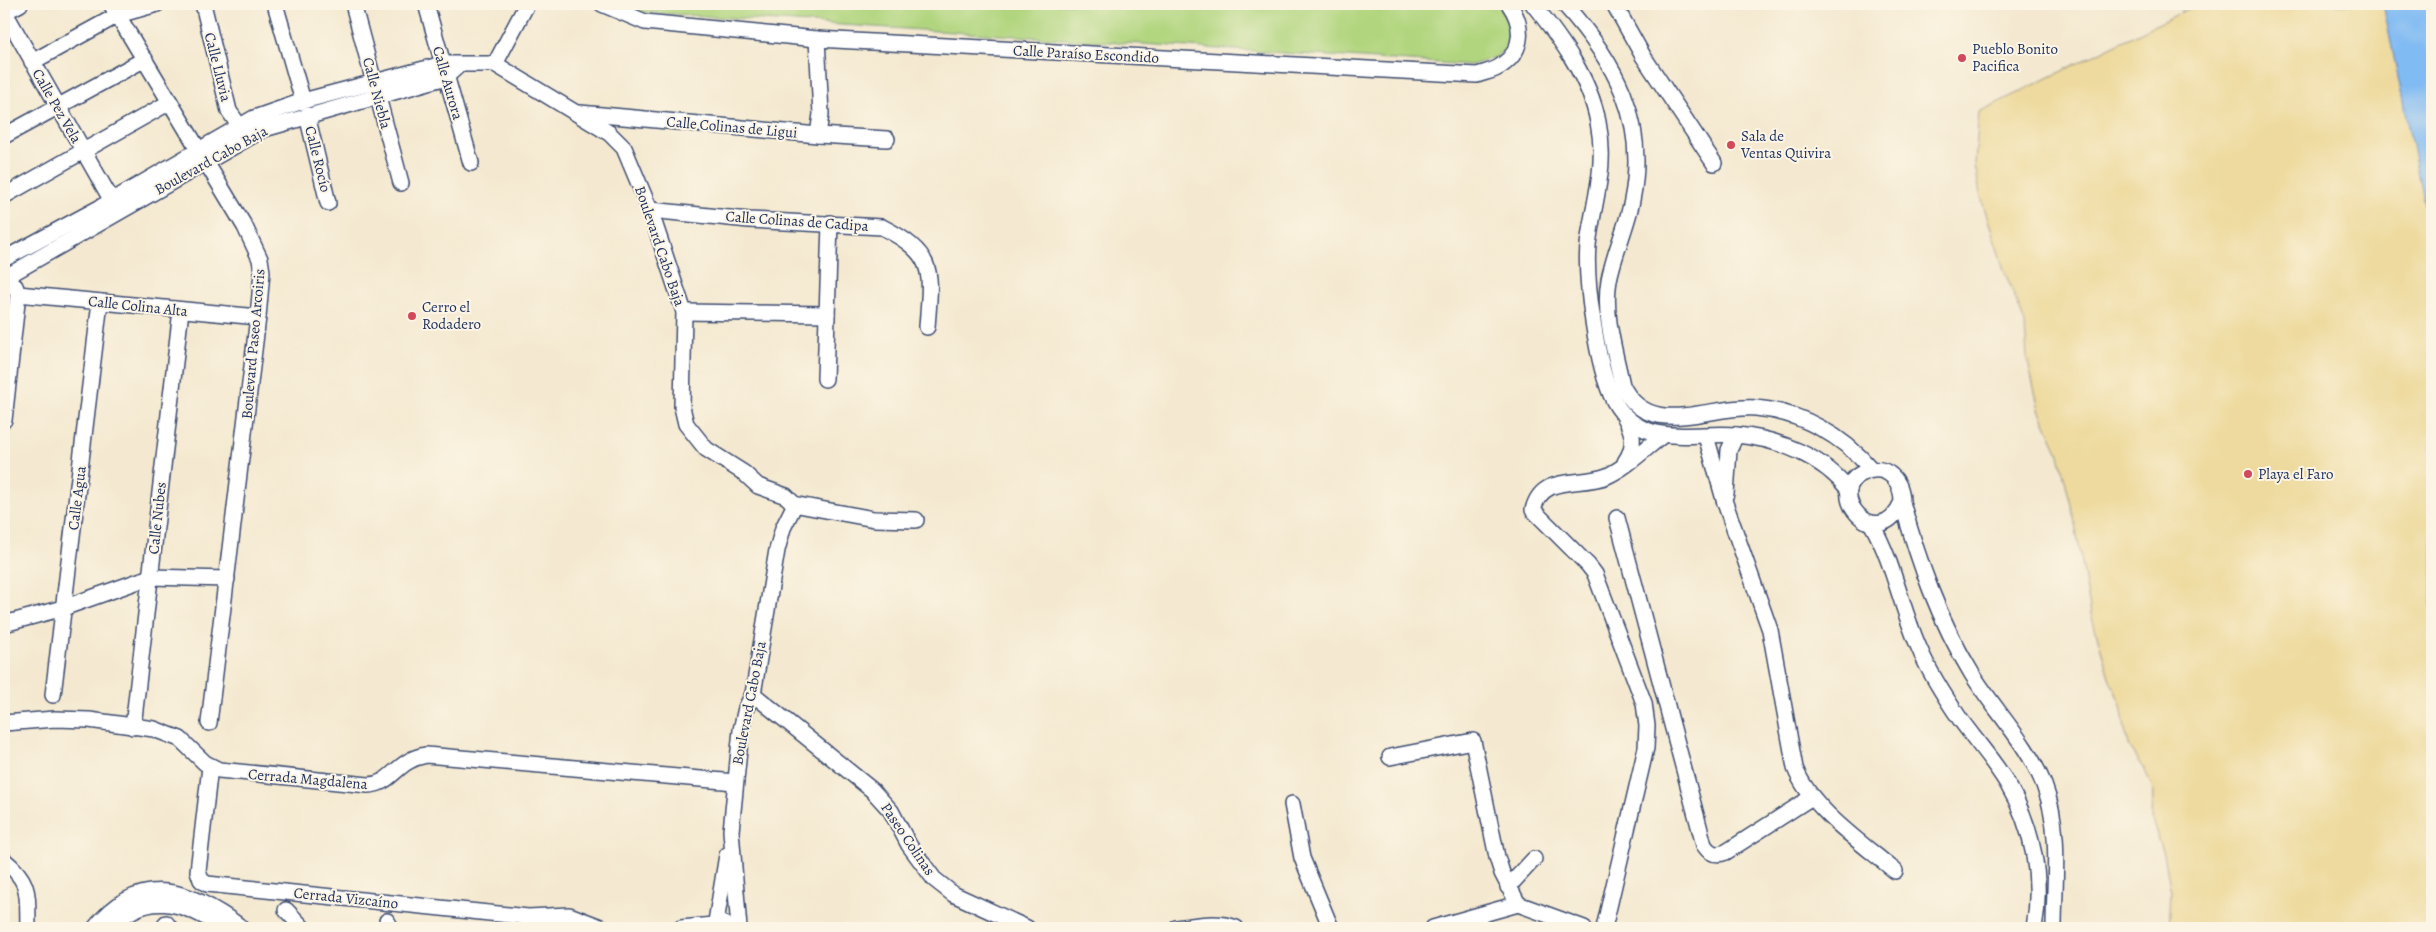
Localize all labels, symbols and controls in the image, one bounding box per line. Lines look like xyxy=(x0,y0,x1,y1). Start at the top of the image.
street label: Calle Lluvia xyxy=(200,30,236,104)
place label: Pueblo Bonito Pacifica xyxy=(1972,39,2058,76)
street label: Calle Paraíso Escondido xyxy=(1012,40,1160,68)
street label: Calle Aurora xyxy=(428,44,468,122)
marker: Pueblo Bonito Pacifica xyxy=(1956,52,1968,64)
street label: Calle Niebla xyxy=(358,55,396,131)
street label: Calle Pez Vela xyxy=(28,65,86,147)
street label: Calle Colinas de Ligui xyxy=(666,111,798,143)
street label: Boulevard Cabo Baja xyxy=(151,121,271,199)
street label: Calle Rocío xyxy=(300,124,336,194)
place label: Sala de Ventas Quivira xyxy=(1740,126,1831,163)
marker: Sala de Ventas Quivira xyxy=(1725,139,1737,151)
street label: Boulevard Cabo Baja xyxy=(630,183,690,309)
street label: Calle Colinas de Cadipa xyxy=(725,206,869,236)
street label: Boulevard Paseo Arcoiris xyxy=(236,268,270,420)
street label: Calle Colina Alta xyxy=(87,291,189,321)
place label: Cerro el Rodadero xyxy=(422,297,481,334)
marker: Cerro el Rodadero xyxy=(406,310,418,322)
place label: Playa el Faro xyxy=(2258,464,2333,484)
street label: Calle Agua xyxy=(63,465,91,531)
marker: Playa el Faro xyxy=(2242,468,2254,480)
street label: Calle Nubes xyxy=(143,481,171,555)
street label: Boulevard Cabo Baja xyxy=(727,639,771,767)
street label: Cerrada Magdalena xyxy=(247,764,369,794)
street label: Paseo Colinas xyxy=(876,799,940,879)
street label: Cerrada Vizcaíno xyxy=(293,883,399,913)

